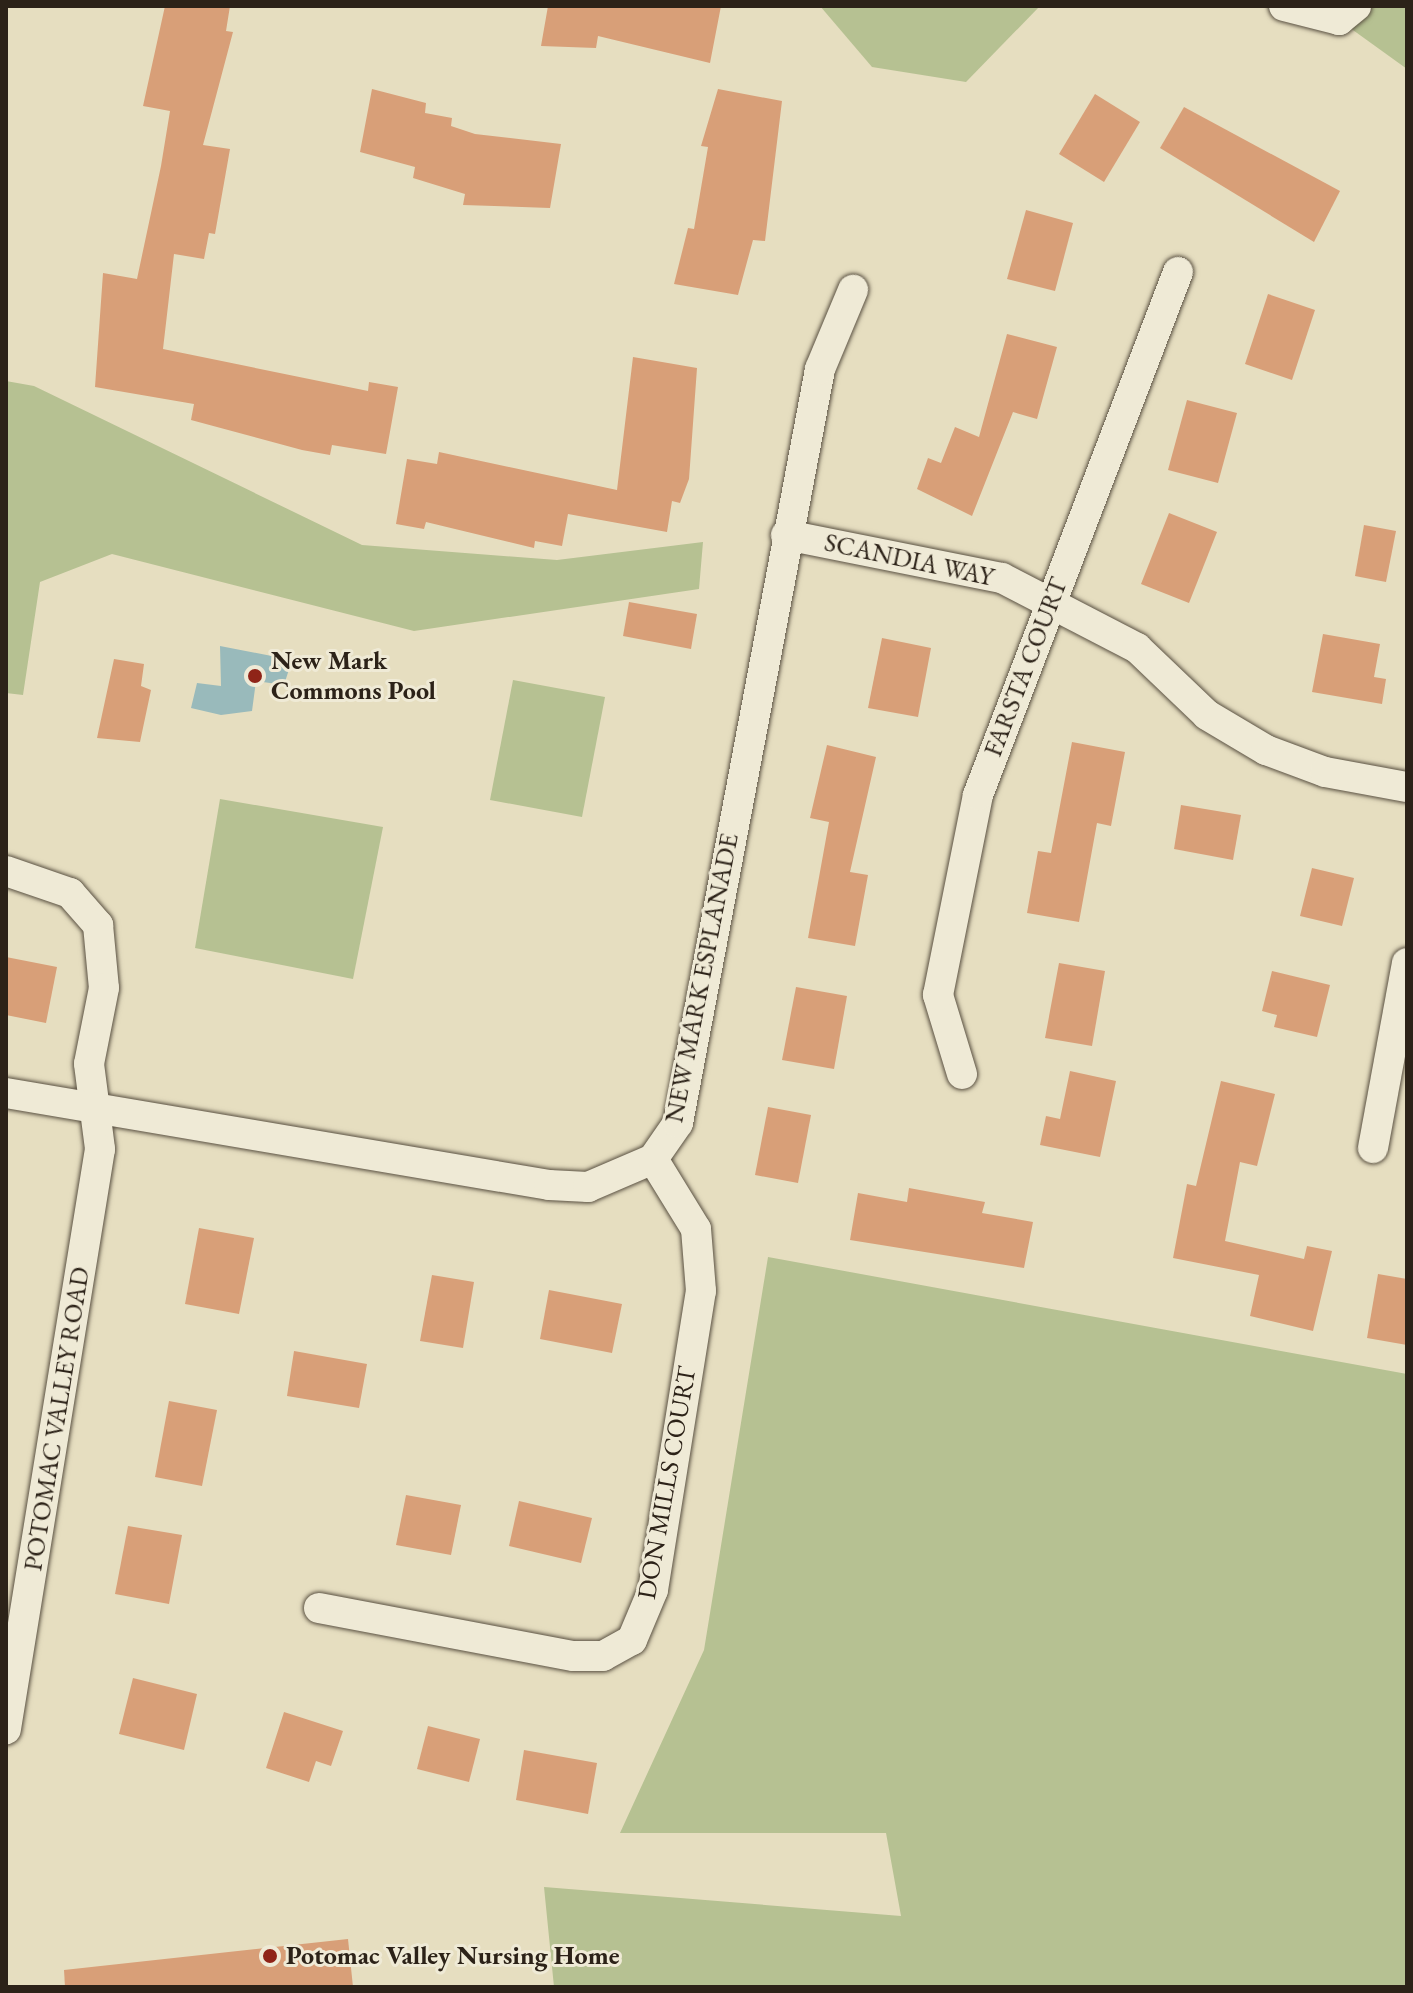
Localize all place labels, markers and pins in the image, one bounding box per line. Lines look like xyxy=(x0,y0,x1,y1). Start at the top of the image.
place label: New Mark Commons Pool xyxy=(271,645,436,706)
marker: New Mark Commons Pool xyxy=(246,667,264,685)
place label: Potomac Valley Nursing Home xyxy=(286,1940,620,1972)
marker: Potomac Valley Nursing Home xyxy=(261,1947,279,1965)

